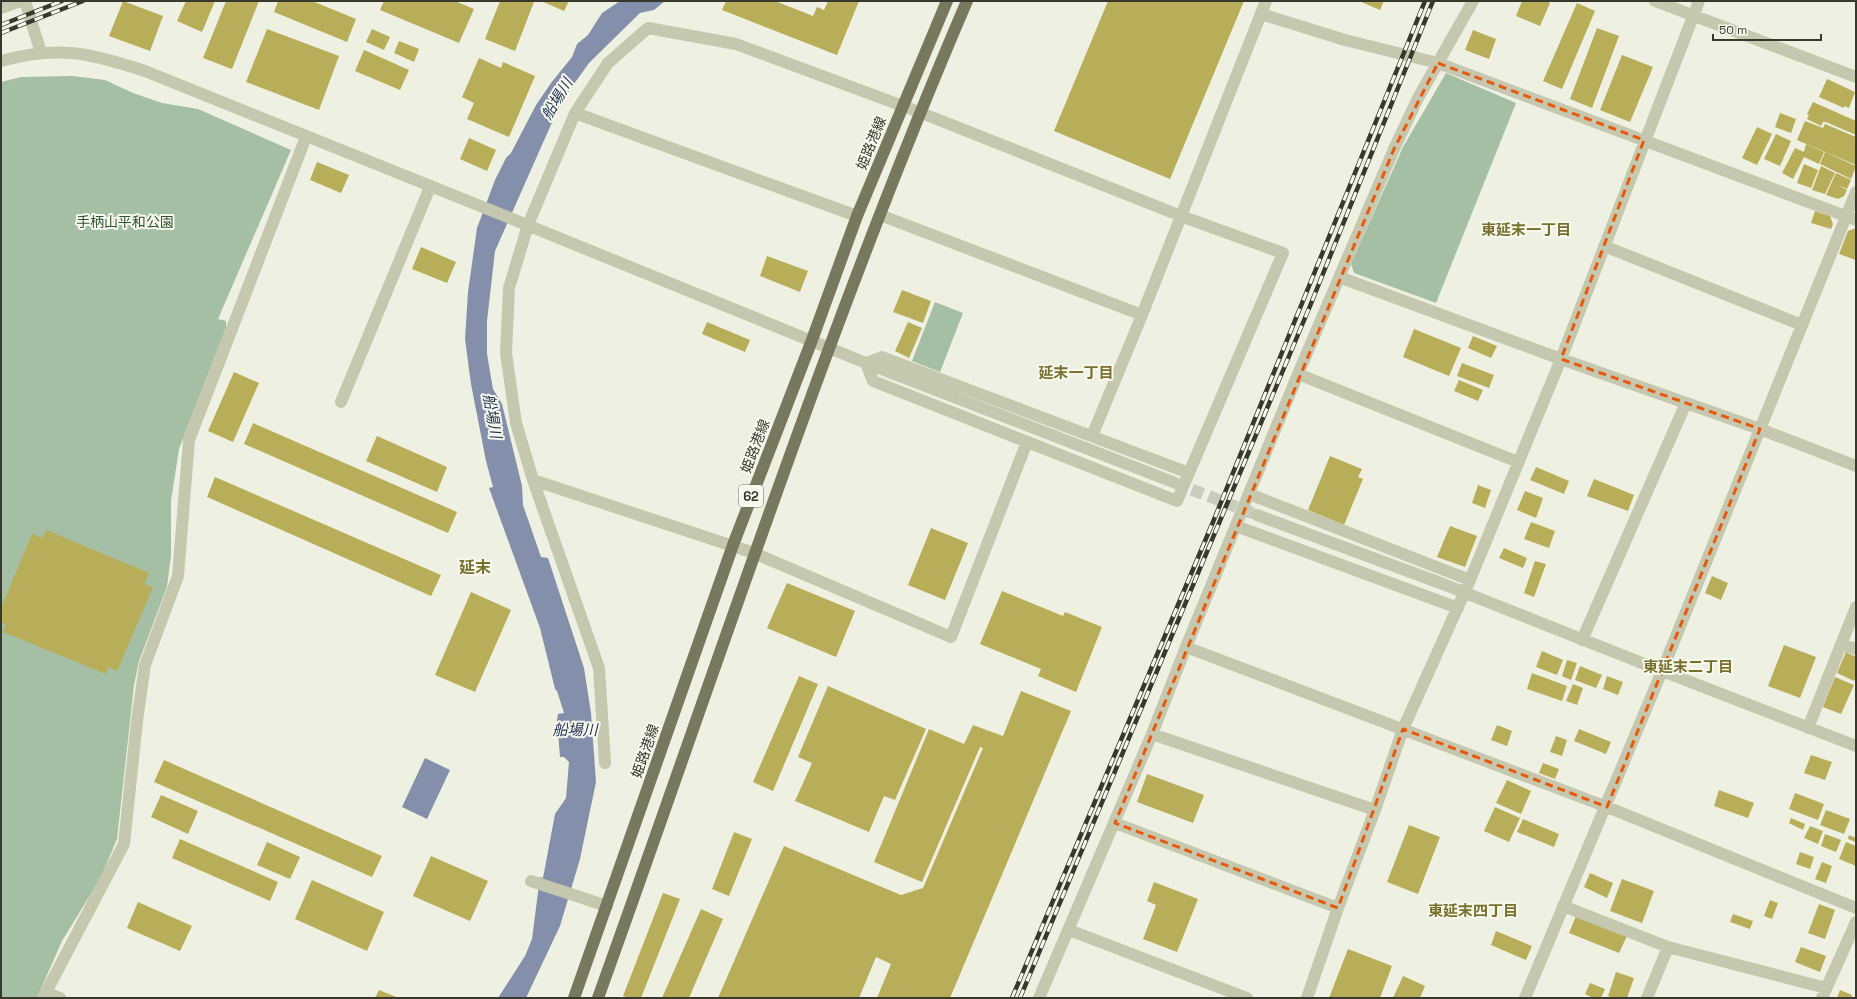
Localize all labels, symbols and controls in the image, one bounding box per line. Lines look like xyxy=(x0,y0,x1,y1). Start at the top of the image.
scale bar xyxy=(1713,16,1821,42)
text: 50 m xyxy=(1719,22,1747,38)
water label: 船場川 xyxy=(537,73,577,123)
street label: 姫路港線 xyxy=(852,114,890,172)
park label: 手柄山平和公園 xyxy=(76,213,174,231)
district label: 東延末一丁目 xyxy=(1481,220,1571,239)
district label: 延末一丁目 xyxy=(1038,363,1114,382)
water label: 船場川 xyxy=(479,392,506,442)
street label: 姫路港線 xyxy=(737,417,773,475)
road number: 62 xyxy=(739,485,763,507)
district label: 延末 xyxy=(459,557,491,578)
district label: 東延末二丁目 xyxy=(1643,657,1733,676)
water label: 船場川 xyxy=(552,720,599,739)
street label: 姫路港線 xyxy=(627,722,663,780)
district label: 東延末四丁目 xyxy=(1428,901,1518,920)

